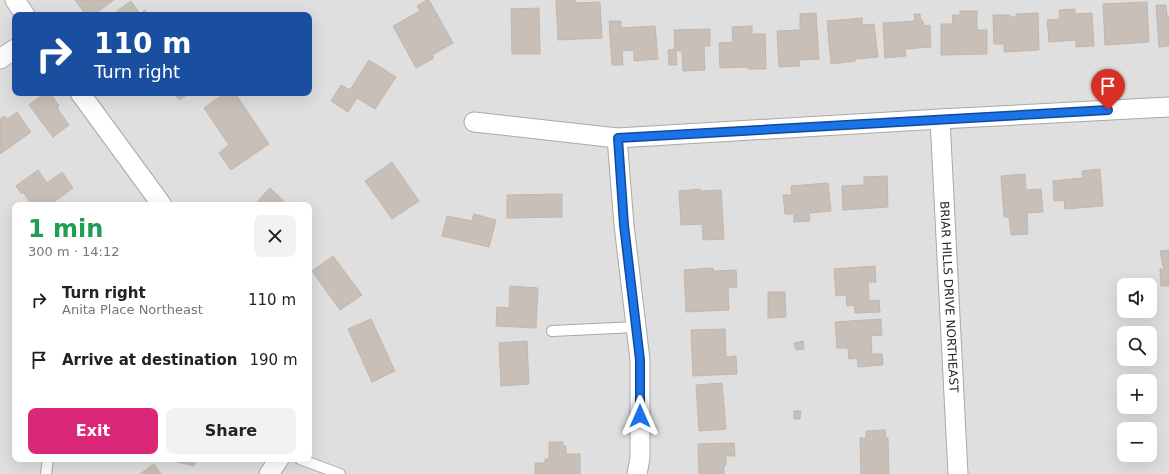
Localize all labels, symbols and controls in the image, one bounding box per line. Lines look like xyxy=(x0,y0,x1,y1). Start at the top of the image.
text: 110 m xyxy=(94,27,191,60)
icon: right xyxy=(28,28,80,80)
text: Turn right xyxy=(94,61,180,82)
pin xyxy=(1091,69,1125,110)
icon: arrive xyxy=(1097,75,1119,97)
street label: BRIAR HILLS DRIVE NORTHEAST xyxy=(937,201,961,394)
text: 1 min xyxy=(28,215,103,243)
button: close xyxy=(254,215,296,257)
text: 300 m · 14:12 xyxy=(28,244,119,259)
map controls xyxy=(1117,278,1157,462)
button: sound xyxy=(1117,278,1157,318)
text: Turn right xyxy=(62,284,146,302)
icon: right xyxy=(28,289,50,311)
text: 110 m xyxy=(248,291,296,309)
text: Anita Place Northeast xyxy=(62,302,203,317)
button: search xyxy=(1117,326,1157,366)
icon: arrive xyxy=(28,349,50,371)
text: Arrive at destination xyxy=(62,351,237,369)
text: 190 m xyxy=(249,351,298,369)
button: + xyxy=(1117,374,1157,414)
position arrow xyxy=(619,395,661,437)
button: Exit xyxy=(28,408,158,454)
button: Share xyxy=(166,408,296,454)
button: − xyxy=(1117,422,1157,462)

